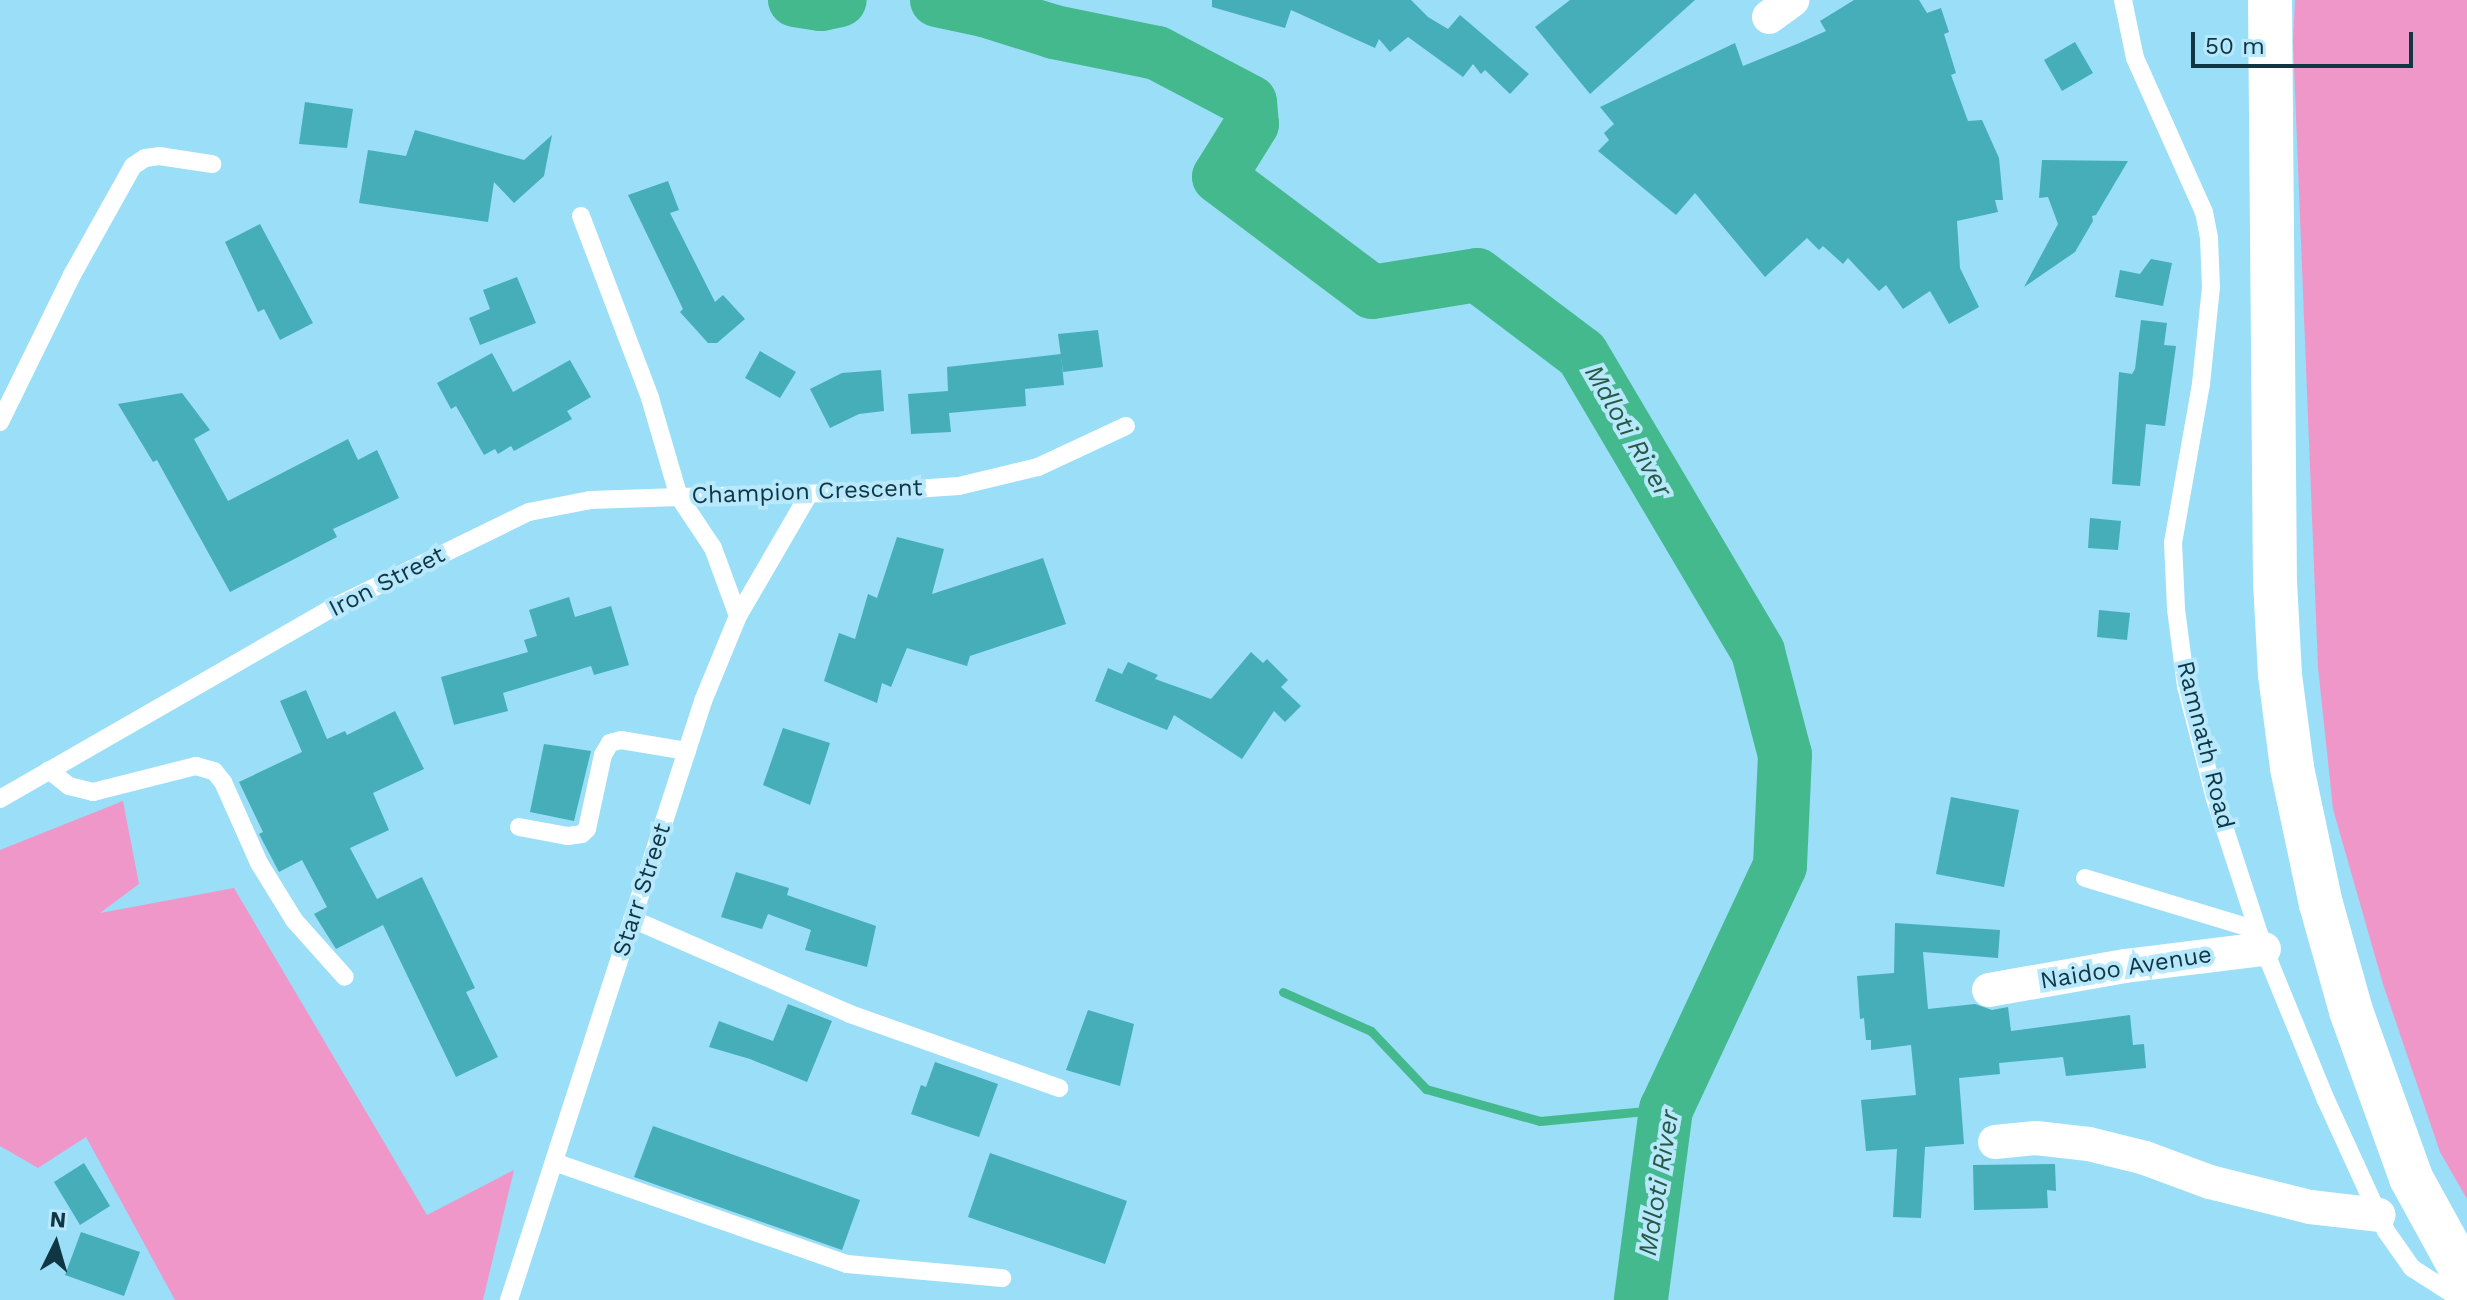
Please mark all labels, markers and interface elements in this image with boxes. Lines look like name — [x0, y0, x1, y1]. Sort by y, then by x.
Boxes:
scale bar — [2195, 16, 2417, 66]
text: 50 m — [2205, 32, 2265, 60]
water label: Mdloti River — [1578, 359, 1678, 503]
street label: Champion Crescent — [691, 474, 923, 510]
street label: Iron Street — [324, 541, 450, 623]
street label: Ramnath Road — [2170, 658, 2240, 832]
street label: Starr Street — [607, 819, 677, 961]
street label: Naidoo Avenue — [2038, 940, 2214, 996]
water label: Mdloti River — [1632, 1108, 1686, 1258]
north arrow — [16, 1204, 96, 1284]
text: N — [49, 1206, 67, 1233]

